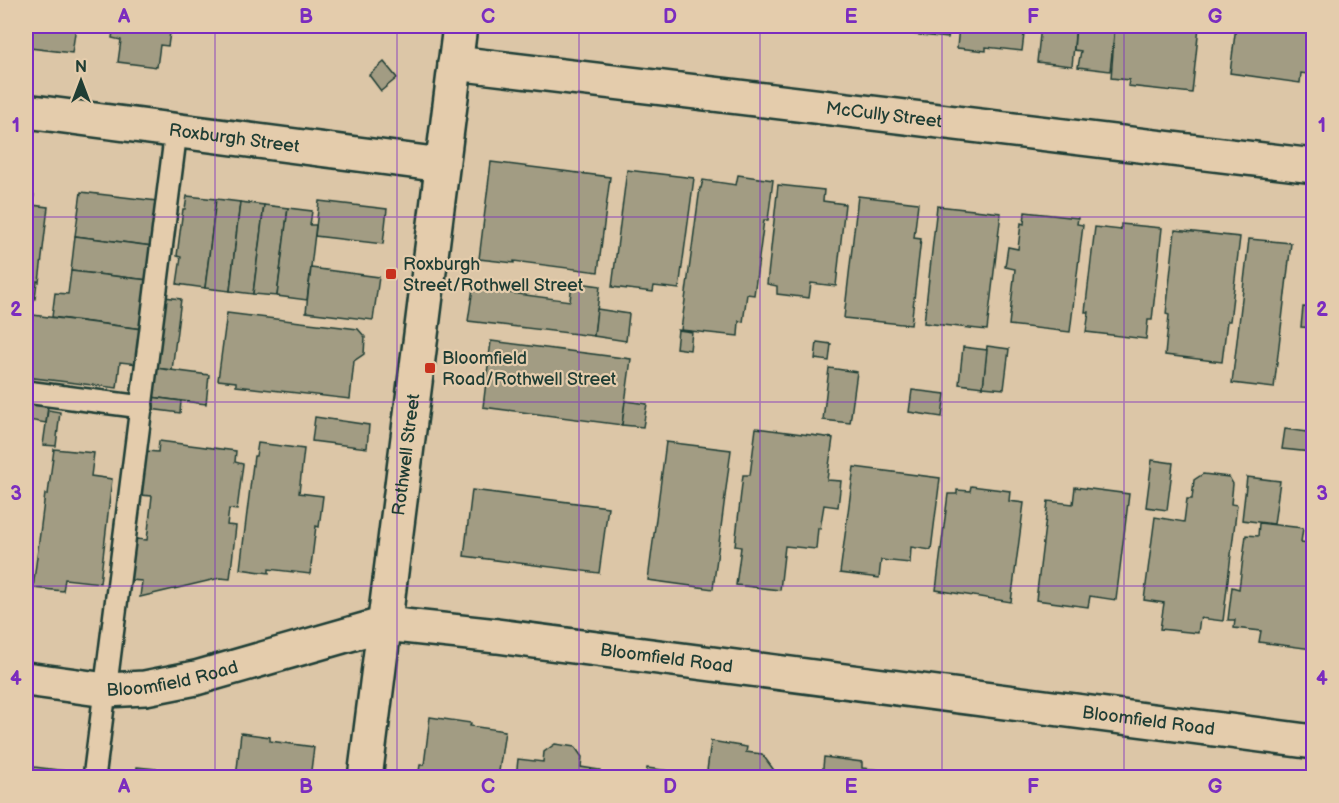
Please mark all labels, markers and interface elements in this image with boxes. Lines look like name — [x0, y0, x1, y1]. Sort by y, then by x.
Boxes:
text: A — [117, 5, 131, 29]
text: B — [299, 5, 313, 29]
text: C — [481, 5, 495, 29]
text: D — [663, 5, 677, 29]
text: E — [845, 5, 858, 29]
text: F — [1027, 5, 1039, 29]
text: G — [1208, 5, 1223, 29]
north arrow — [51, 51, 111, 111]
text: N — [75, 58, 87, 77]
street label: McCully Street — [825, 98, 944, 132]
text: 1 — [12, 114, 20, 138]
text: 1 — [1318, 114, 1326, 138]
street label: Roxburgh Street — [168, 120, 301, 157]
place label: Roxburgh Street/Rothwell Street — [403, 254, 584, 296]
marker: Roxburgh Street/Rothwell Street — [384, 267, 398, 281]
text: 2 — [10, 298, 22, 322]
text: 2 — [1316, 298, 1328, 322]
place label: Bloomfield Road/Rothwell Street — [442, 348, 617, 390]
marker: Bloomfield Road/Rothwell Street — [423, 361, 437, 375]
street label: Rothwell Street — [388, 392, 425, 517]
text: 3 — [10, 482, 22, 506]
text: 3 — [1316, 482, 1328, 506]
street label: Bloomfield Road — [599, 639, 734, 678]
street label: Bloomfield Road — [106, 657, 240, 701]
text: 4 — [10, 667, 22, 691]
text: 4 — [1316, 667, 1328, 691]
street label: Bloomfield Road — [1081, 702, 1216, 740]
text: A — [117, 775, 131, 799]
text: B — [299, 775, 313, 799]
text: C — [481, 775, 495, 799]
text: D — [663, 775, 677, 799]
text: E — [845, 775, 858, 799]
text: F — [1027, 775, 1039, 799]
text: G — [1208, 775, 1223, 799]

